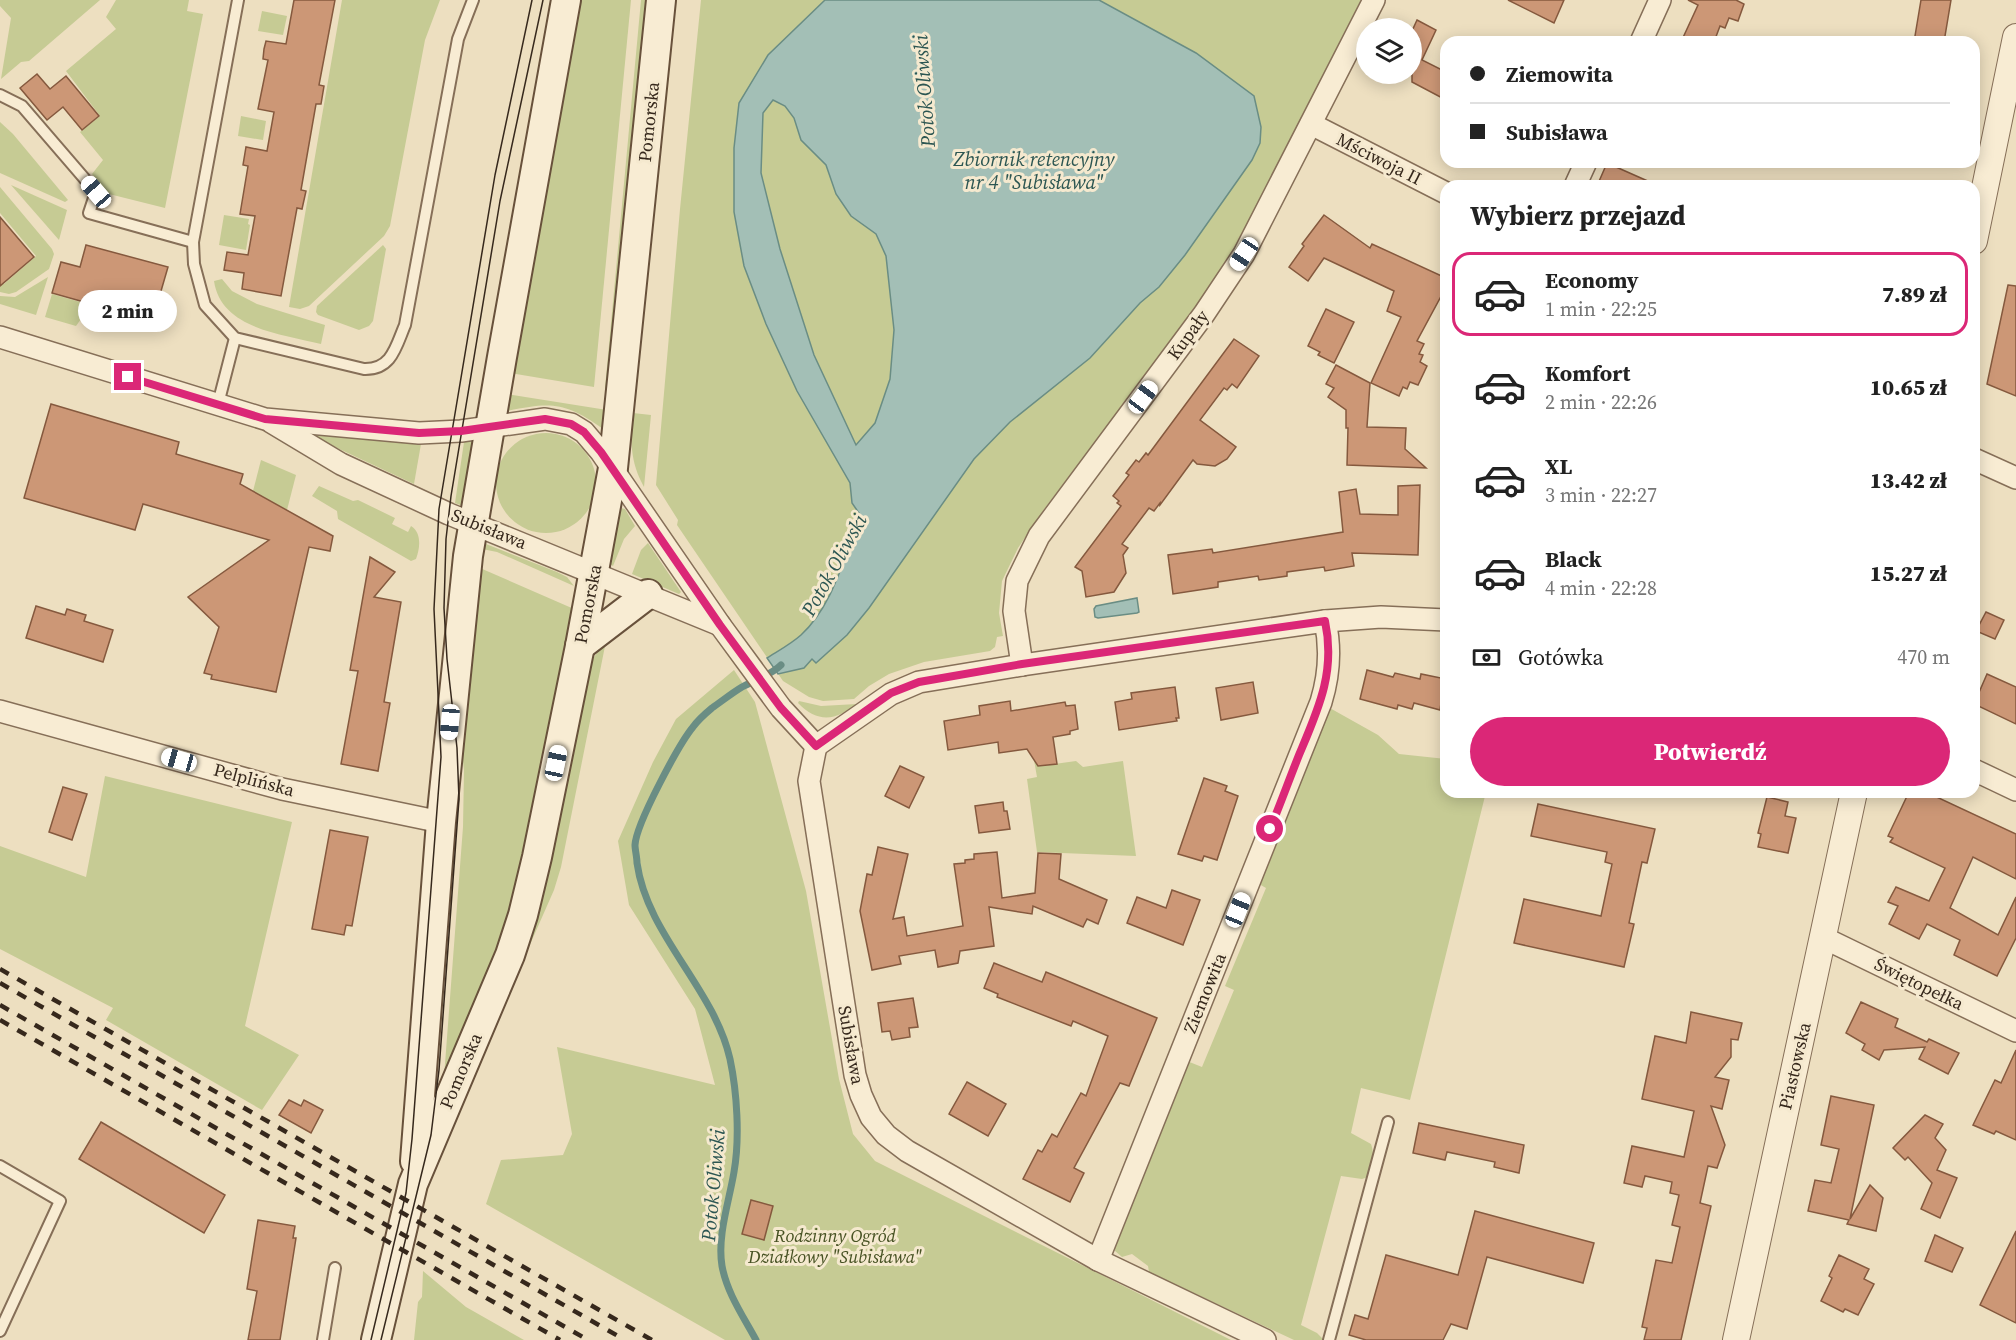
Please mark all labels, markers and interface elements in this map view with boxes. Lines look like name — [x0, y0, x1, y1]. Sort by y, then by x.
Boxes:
map controls — [1356, 18, 1422, 84]
button: layers — [1356, 18, 1422, 84]
water label: Potok Oliwski — [906, 34, 942, 149]
text: Ziemowita — [1506, 59, 1613, 89]
street label: Pomorska — [632, 80, 665, 163]
text: Subisława — [1506, 117, 1608, 147]
street label: Mściwoja II — [1332, 126, 1426, 191]
water label: Zbiornik retencyjny nr 4 "Subisława" — [953, 145, 1115, 196]
car — [77, 173, 115, 211]
text: Wybierz przejazd — [1470, 197, 1686, 234]
car — [1226, 234, 1262, 274]
text: Economy — [1545, 265, 1639, 295]
icon: car — [1473, 267, 1527, 321]
text: 7.89 zł — [1882, 279, 1947, 309]
callout: 2 min — [78, 290, 178, 332]
text: 1 min · 22:25 — [1545, 295, 1657, 323]
text: 2 min — [101, 297, 154, 325]
street label: Kupały — [1161, 304, 1215, 365]
text: Komfort — [1545, 358, 1630, 388]
icon: car — [1473, 360, 1527, 414]
route end — [114, 363, 141, 390]
text: 10.65 zł — [1870, 372, 1947, 402]
car — [1125, 377, 1161, 417]
text: 2 min · 22:26 — [1545, 388, 1657, 416]
text: XL — [1545, 451, 1572, 481]
icon: car — [1473, 453, 1527, 507]
text: 13.42 zł — [1870, 465, 1947, 495]
text: 3 min · 22:27 — [1545, 481, 1657, 509]
street label: Subisława — [448, 502, 532, 555]
water label: Potok Oliwski — [794, 509, 874, 622]
text: Black — [1545, 544, 1602, 574]
icon: car — [1473, 546, 1527, 600]
text: 15.27 zł — [1870, 558, 1947, 588]
street label: Pomorska — [568, 561, 608, 646]
text: 4 min · 22:28 — [1545, 574, 1657, 602]
icon: cash — [1470, 641, 1503, 674]
text: Gotówka — [1518, 642, 1604, 672]
text: 470 m — [1897, 643, 1950, 671]
car — [439, 703, 461, 741]
button: Potwierdź — [1470, 717, 1950, 786]
car — [543, 744, 569, 782]
car — [159, 746, 199, 774]
street label: Pelplińska — [211, 757, 298, 803]
route start — [1256, 815, 1283, 842]
car — [1223, 890, 1253, 930]
street label: Ziemowita — [1177, 948, 1232, 1037]
street label: Świętopełka — [1870, 951, 1969, 1016]
street label: Subisława — [832, 1004, 871, 1087]
street label: Piastowska — [1772, 1019, 1817, 1112]
street label: Pomorska — [433, 1028, 488, 1113]
water label: Potok Oliwski — [694, 1128, 732, 1243]
park label: Rodzinny Ogród Działkowy "Subisława" — [747, 1223, 922, 1269]

